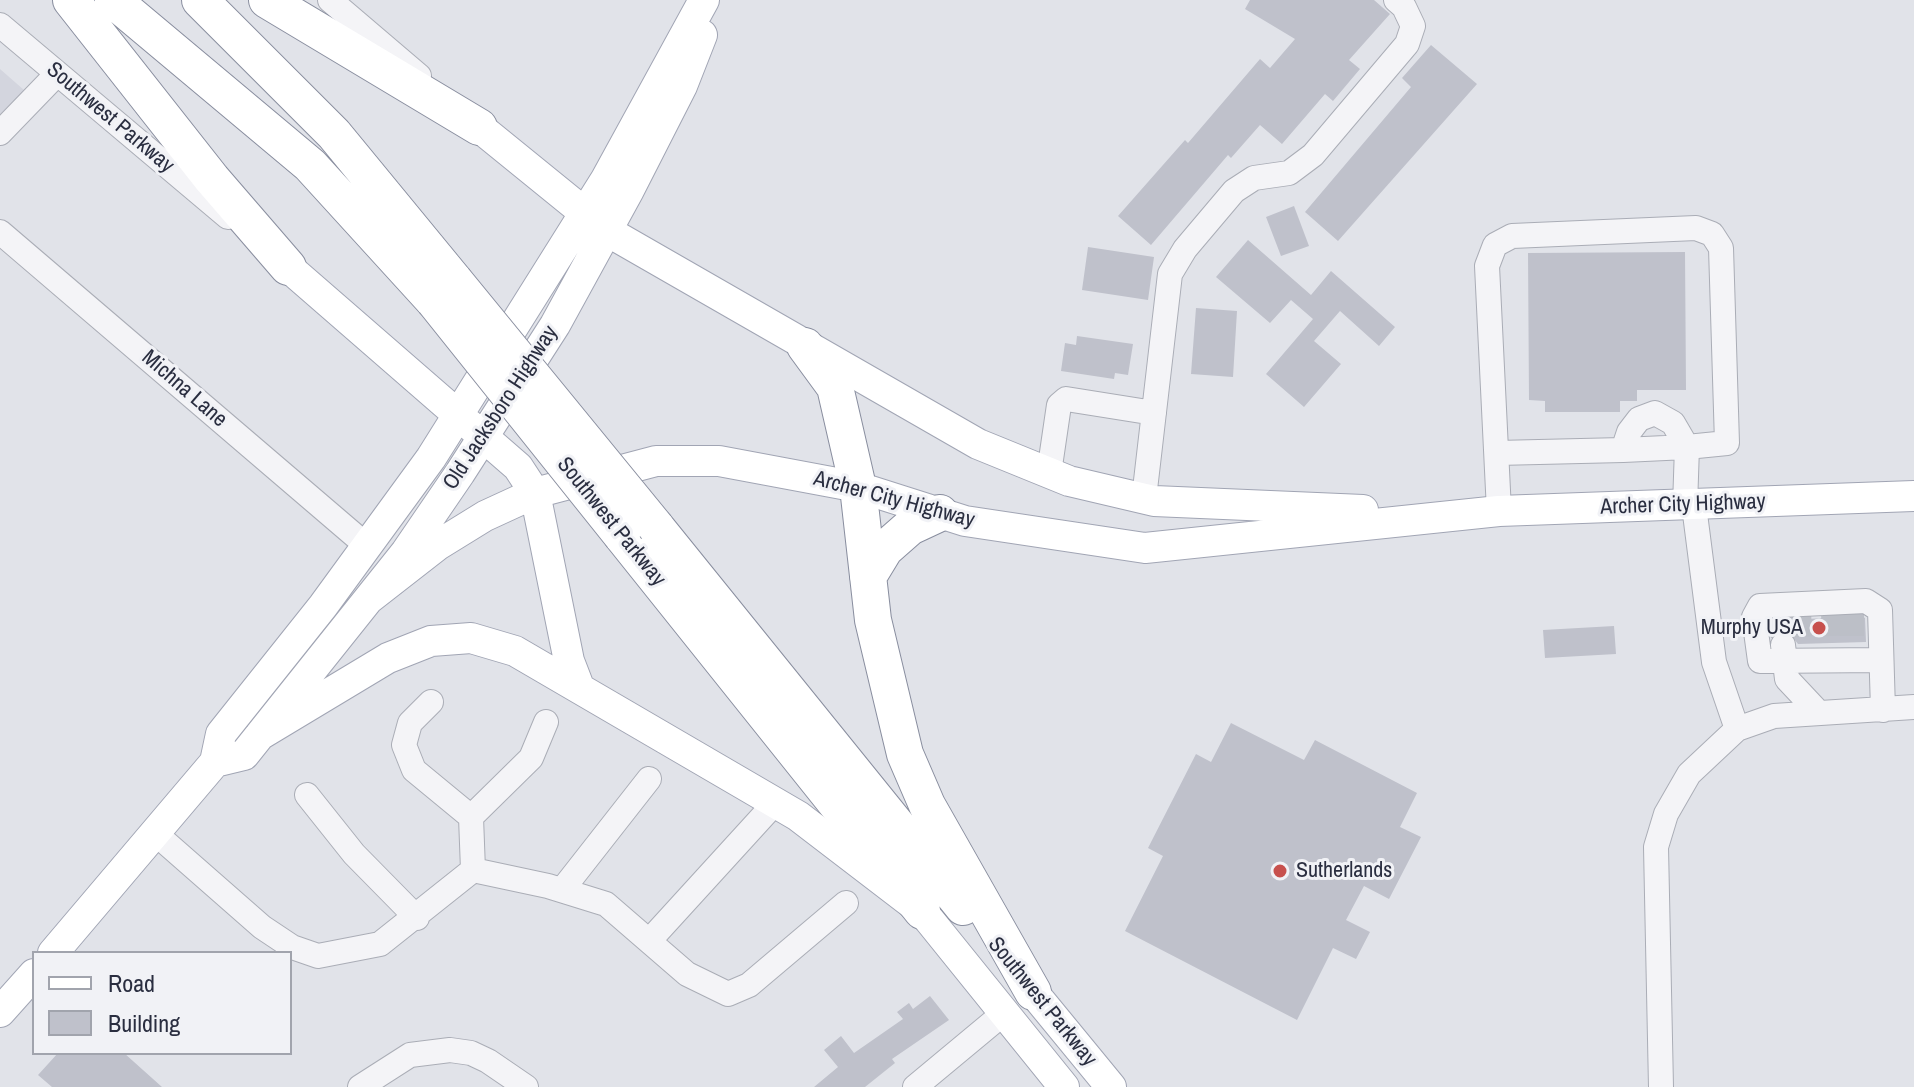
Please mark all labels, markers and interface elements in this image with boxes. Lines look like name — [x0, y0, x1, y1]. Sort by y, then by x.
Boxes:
street label: Southwest Parkway — [41, 57, 179, 179]
street label: Old Jacksboro Highway — [438, 321, 564, 495]
street label: Michna Lane — [136, 345, 232, 433]
street label: Southwest Parkway — [551, 452, 671, 592]
street label: Archer City Highway — [811, 466, 977, 534]
street label: Archer City Highway — [1600, 489, 1766, 521]
place label: Murphy USA — [1701, 615, 1803, 641]
marker: Murphy USA — [1810, 619, 1828, 637]
place label: Sutherlands — [1296, 858, 1392, 884]
marker: Sutherlands — [1271, 862, 1289, 880]
street label: Southwest Parkway — [982, 932, 1102, 1072]
legend — [32, 951, 292, 1055]
text: Road — [108, 967, 155, 999]
text: Building — [108, 1007, 180, 1039]

